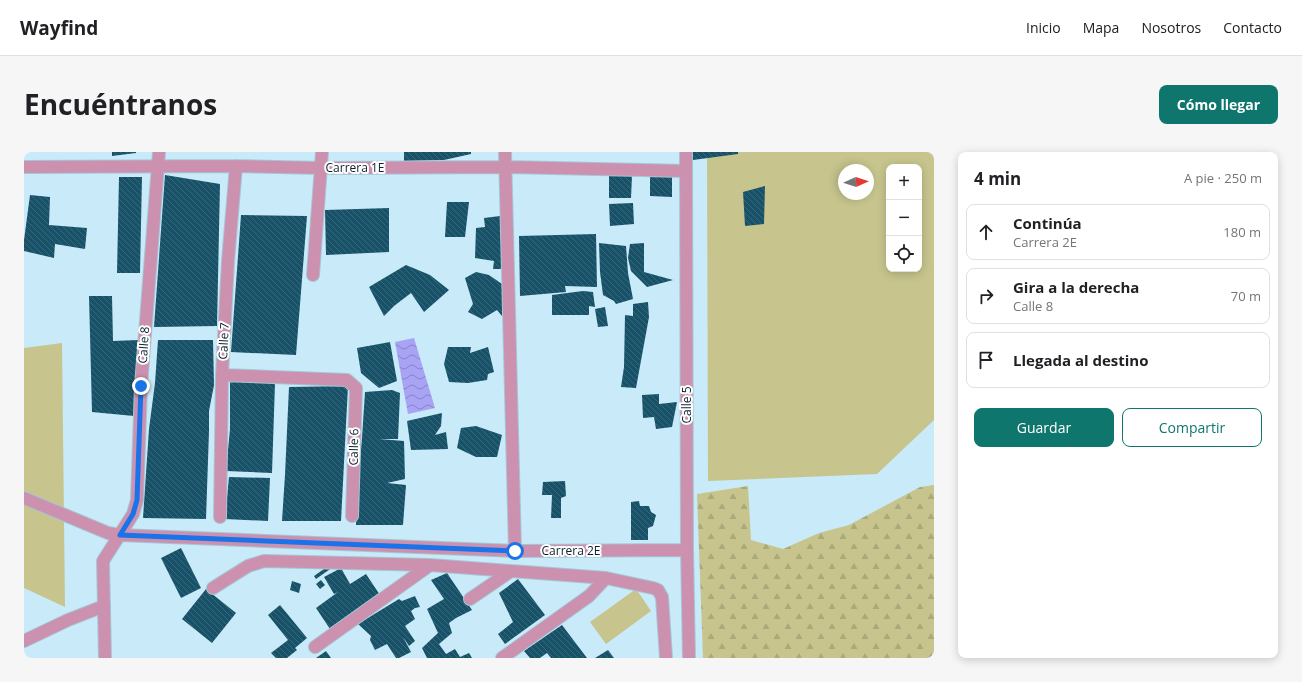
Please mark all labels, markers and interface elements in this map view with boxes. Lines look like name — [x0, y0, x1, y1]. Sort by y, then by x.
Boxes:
text: Wayfind — [20, 15, 98, 41]
text: Inicio — [1026, 18, 1061, 37]
text: Mapa — [1083, 18, 1119, 37]
text: Nosotros — [1141, 18, 1201, 37]
text: Contacto — [1223, 18, 1282, 37]
text: Encuéntranos — [24, 85, 217, 123]
button: Cómo llegar — [1159, 85, 1278, 124]
street label: Carrera 1E — [326, 159, 385, 176]
north arrow — [838, 164, 874, 200]
map controls — [886, 164, 922, 272]
button: + — [886, 164, 922, 200]
text: 4 min — [974, 167, 1021, 190]
text: A pie · 250 m — [1184, 169, 1262, 187]
button: − — [886, 200, 922, 236]
text: Continúa — [1013, 213, 1082, 233]
icon: ahead — [975, 221, 997, 243]
text: 180 m — [1223, 223, 1261, 241]
text: Carrera 2E — [1013, 233, 1077, 251]
button: locate — [886, 236, 922, 272]
text: Gira a la derecha — [1013, 277, 1139, 297]
icon: right — [975, 285, 997, 307]
text: 70 m — [1231, 287, 1261, 305]
text: Calle 8 — [1013, 297, 1053, 315]
street label: Calle 7 — [214, 322, 233, 360]
street label: Calle 8 — [134, 326, 153, 364]
icon: arrive — [975, 349, 997, 371]
text: Llegada al destino — [1013, 350, 1148, 370]
route end — [132, 377, 150, 395]
street label: Calle 5 — [678, 386, 695, 424]
button: Guardar — [974, 408, 1114, 447]
button: Compartir — [1122, 408, 1262, 447]
street label: Calle 6 — [345, 428, 362, 466]
route start — [506, 542, 524, 560]
street label: Carrera 2E — [542, 542, 601, 559]

